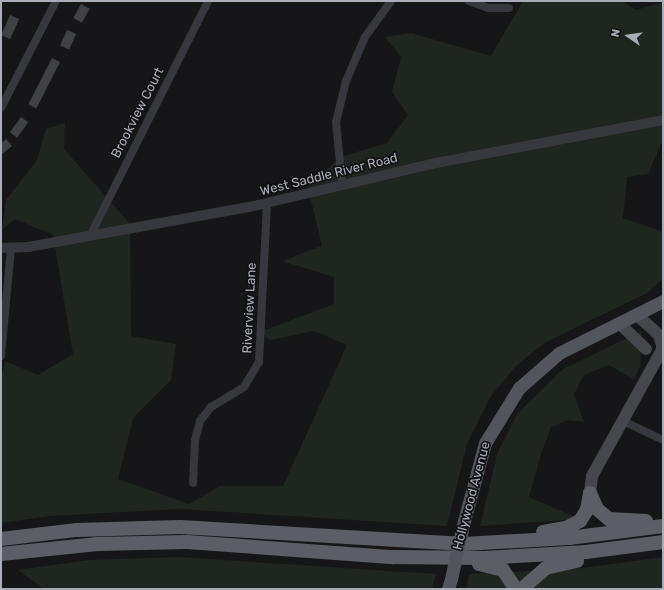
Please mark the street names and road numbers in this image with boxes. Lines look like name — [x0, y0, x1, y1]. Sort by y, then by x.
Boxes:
street label: Brookview Court — [108, 65, 168, 161]
street label: West Saddle River Road — [258, 150, 400, 200]
street label: Riverview Lane — [240, 262, 260, 354]
street label: Hollywood Avenue — [450, 440, 494, 552]

